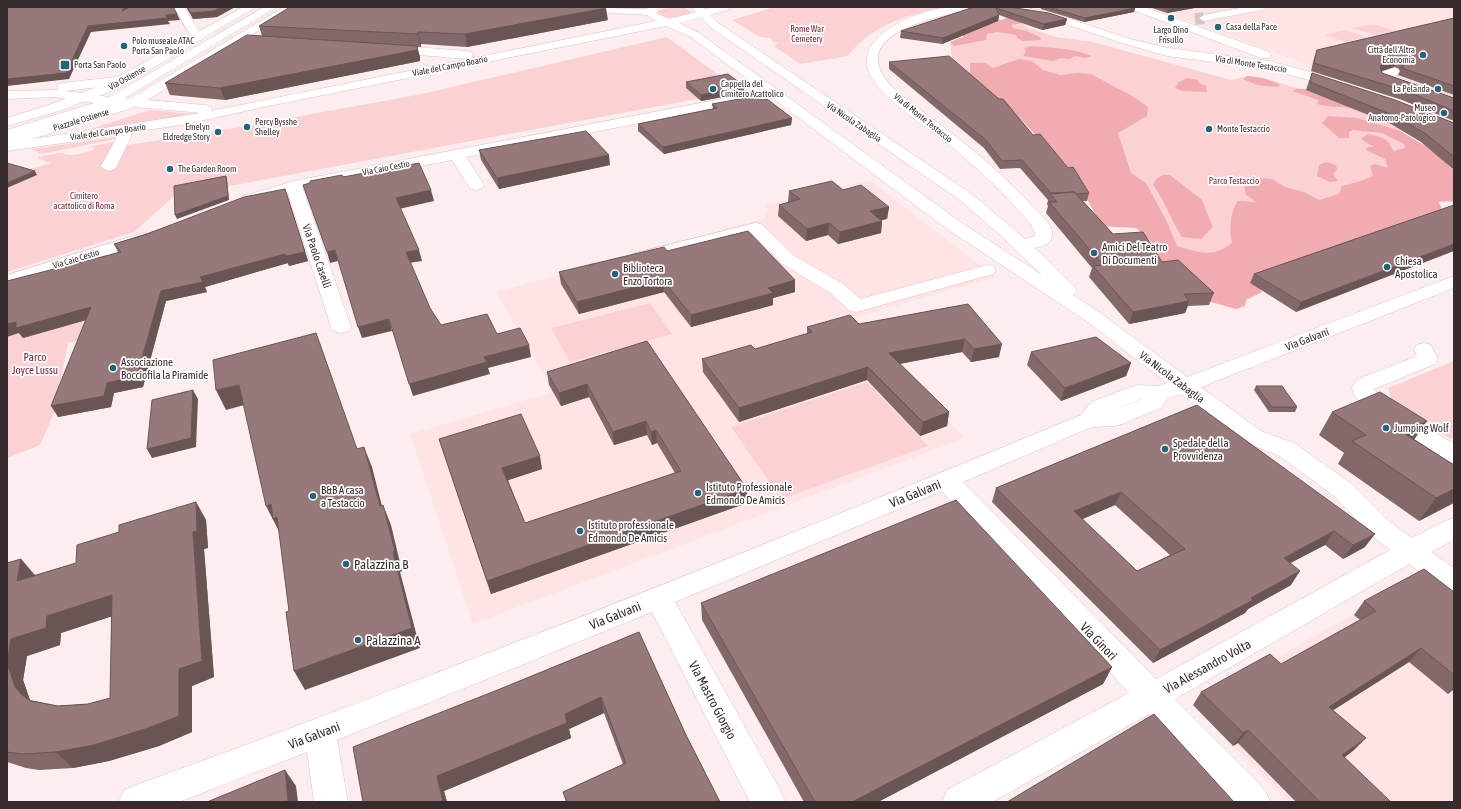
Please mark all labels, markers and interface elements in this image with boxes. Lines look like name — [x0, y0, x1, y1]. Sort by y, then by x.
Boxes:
marker: Largo Dino Frisullo — [1166, 13, 1176, 23]
marker: Casa della Pace — [1213, 22, 1223, 32]
place label: Casa della Pace — [1226, 22, 1277, 32]
park label: Rome War Cemetery — [790, 24, 824, 44]
place label: Largo Dino Frisullo — [1154, 25, 1188, 45]
place label: Polo museale ATAC Porta San Paolo — [132, 36, 194, 56]
marker: Polo museale ATAC Porta San Paolo — [119, 41, 129, 51]
place label: Città dell'Altra Economia — [1368, 45, 1415, 65]
marker: Città dell'Altra Economia — [1418, 50, 1428, 60]
street label: Via di Monte Testaccio — [1214, 53, 1288, 75]
street label: Viale del Campo Boario — [412, 54, 488, 78]
marker: Porta San Paolo — [59, 59, 71, 71]
place label: Porta San Paolo — [74, 60, 126, 70]
street label: Via Ostiense — [107, 64, 147, 92]
place label: Cappella del Cimitero Acattolico — [721, 79, 784, 99]
marker: Cappella del Cimitero Acattolico — [708, 84, 718, 94]
place label: La Pelanda — [1393, 84, 1430, 94]
marker: La Pelanda — [1433, 84, 1443, 94]
street label: Via di Monte Testaccio — [892, 91, 954, 145]
street label: Via Nicola Zabaglia — [825, 100, 883, 144]
place label: Museo Anatomo-Patologico — [1368, 103, 1436, 123]
street label: Piazzale Ostiense — [52, 107, 110, 133]
marker: Museo Anatomo-Patologico — [1439, 108, 1449, 118]
place label: Percy Bysshe Shelley — [255, 117, 297, 137]
street label: Viale del Campo Boario — [70, 122, 146, 142]
place label: Emelyn Eldredge Story — [163, 122, 210, 142]
marker: Percy Bysshe Shelley — [242, 122, 252, 132]
marker: Monte Testaccio — [1204, 124, 1214, 134]
place label: Monte Testaccio — [1217, 124, 1270, 134]
marker: Emelyn Eldredge Story — [213, 127, 223, 137]
street label: Via Caio Cestio — [362, 159, 410, 177]
marker: The Garden Room — [165, 164, 175, 174]
place label: The Garden Room — [178, 164, 236, 174]
park label: Parco Testaccio — [1209, 176, 1259, 186]
park label: Cimitero acattolico di Roma — [53, 191, 115, 211]
street label: Via Paolo Caselli — [300, 222, 334, 290]
place label: Amici Del Teatro Di Documenti — [1102, 241, 1167, 266]
street label: Via Caio Cestio — [52, 247, 100, 271]
marker: Amici Del Teatro Di Documenti — [1089, 248, 1099, 258]
place label: Chiesa Apostolica — [1395, 255, 1438, 280]
place label: Biblioteca Enzo Tortora — [623, 262, 672, 287]
marker: Chiesa Apostolica — [1382, 262, 1392, 272]
marker: Biblioteca Enzo Tortora — [610, 269, 620, 279]
street label: Via Galvani — [1284, 325, 1330, 353]
street label: Via Nicola Zabaglia — [1137, 349, 1207, 405]
park label: Parco Joyce Lussu — [12, 351, 58, 376]
place label: Associazione Bocciofila la Piramide — [121, 356, 208, 381]
marker: Associazione Bocciofila la Piramide — [108, 363, 118, 373]
place label: Jumping Wolf — [1394, 422, 1449, 434]
marker: Jumping Wolf — [1381, 423, 1391, 433]
place label: Spedale della Provvidenza — [1173, 437, 1229, 462]
marker: Spedale della Provvidenza — [1160, 444, 1170, 454]
street label: Via Galvani — [887, 476, 943, 511]
place label: Istituto Professionale Edmondo De Amicis — [706, 481, 792, 506]
place label: B&B A casa a Testaccio — [321, 484, 365, 509]
marker: Istituto Professionale Edmondo De Amicis — [693, 488, 703, 498]
marker: B&B A casa a Testaccio — [308, 491, 318, 501]
place label: Istituto professionale Edmondo De Amicis — [588, 519, 674, 544]
marker: Istituto professionale Edmondo De Amicis — [575, 526, 585, 536]
place label: Palazzina B — [354, 557, 409, 572]
marker: Palazzina B — [341, 559, 351, 569]
street label: Via Galvani — [587, 598, 643, 633]
street label: Via Ginori — [1077, 619, 1120, 663]
place label: Palazzina A — [366, 633, 421, 648]
marker: Palazzina A — [353, 635, 363, 645]
street label: Via Alessandro Volta — [1161, 636, 1254, 697]
street label: Via Mastro Giorgio — [686, 659, 739, 742]
street label: Via Galvani — [286, 719, 342, 752]

